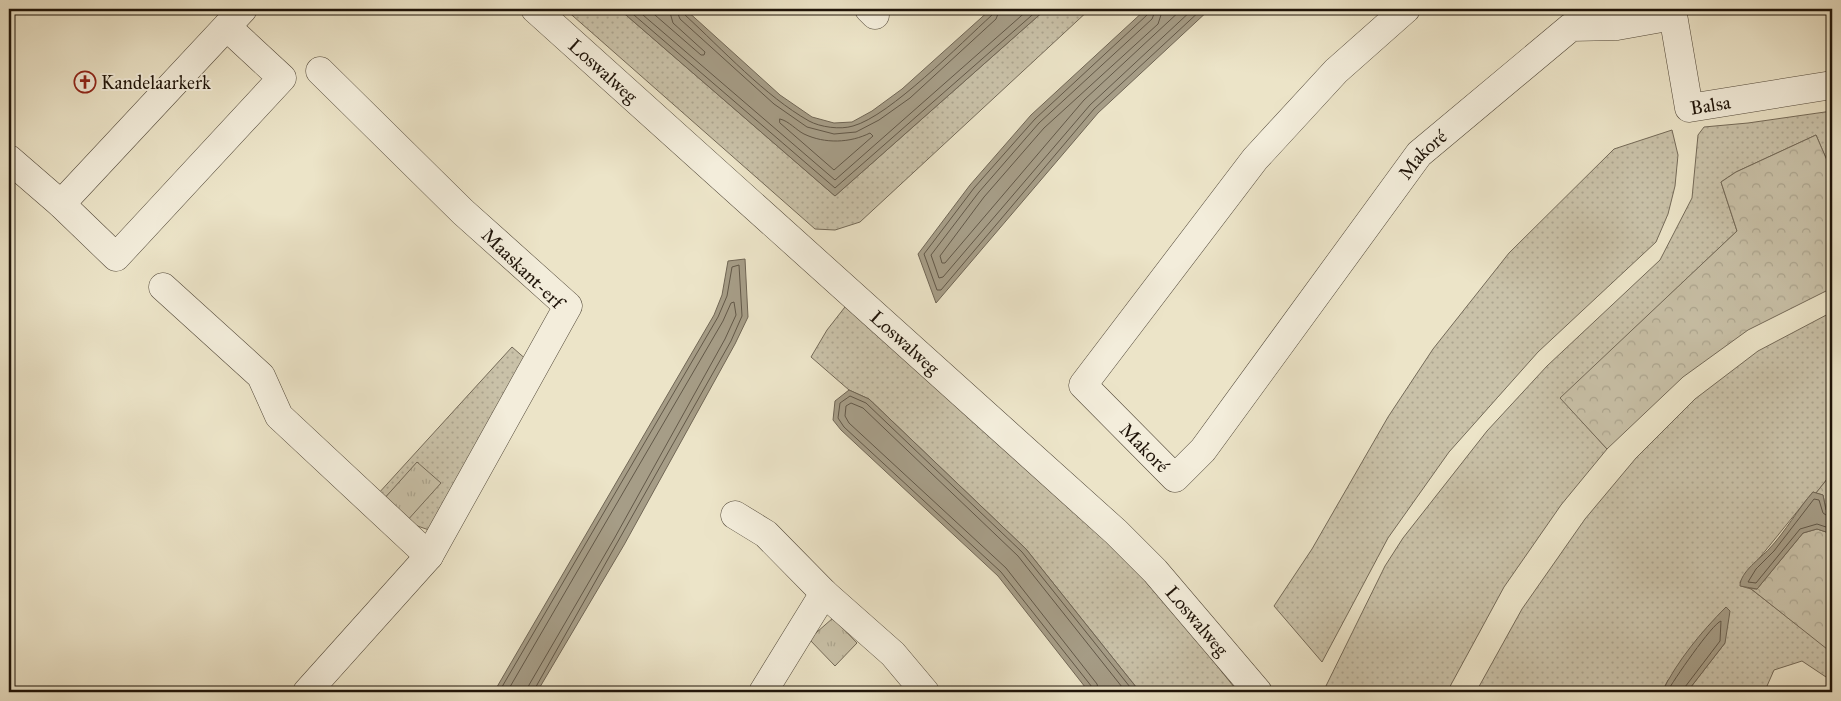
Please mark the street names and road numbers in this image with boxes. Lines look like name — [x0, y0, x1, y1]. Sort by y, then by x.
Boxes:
street label: Loswalweg — [564, 34, 642, 109]
street label: Balsa — [1688, 90, 1733, 120]
street label: Makoré — [1393, 125, 1452, 184]
street label: Maaskant-erf — [477, 223, 570, 315]
street label: Loswalweg — [865, 306, 944, 380]
street label: Makoré — [1115, 418, 1174, 478]
street label: Loswalweg — [1160, 581, 1233, 662]

